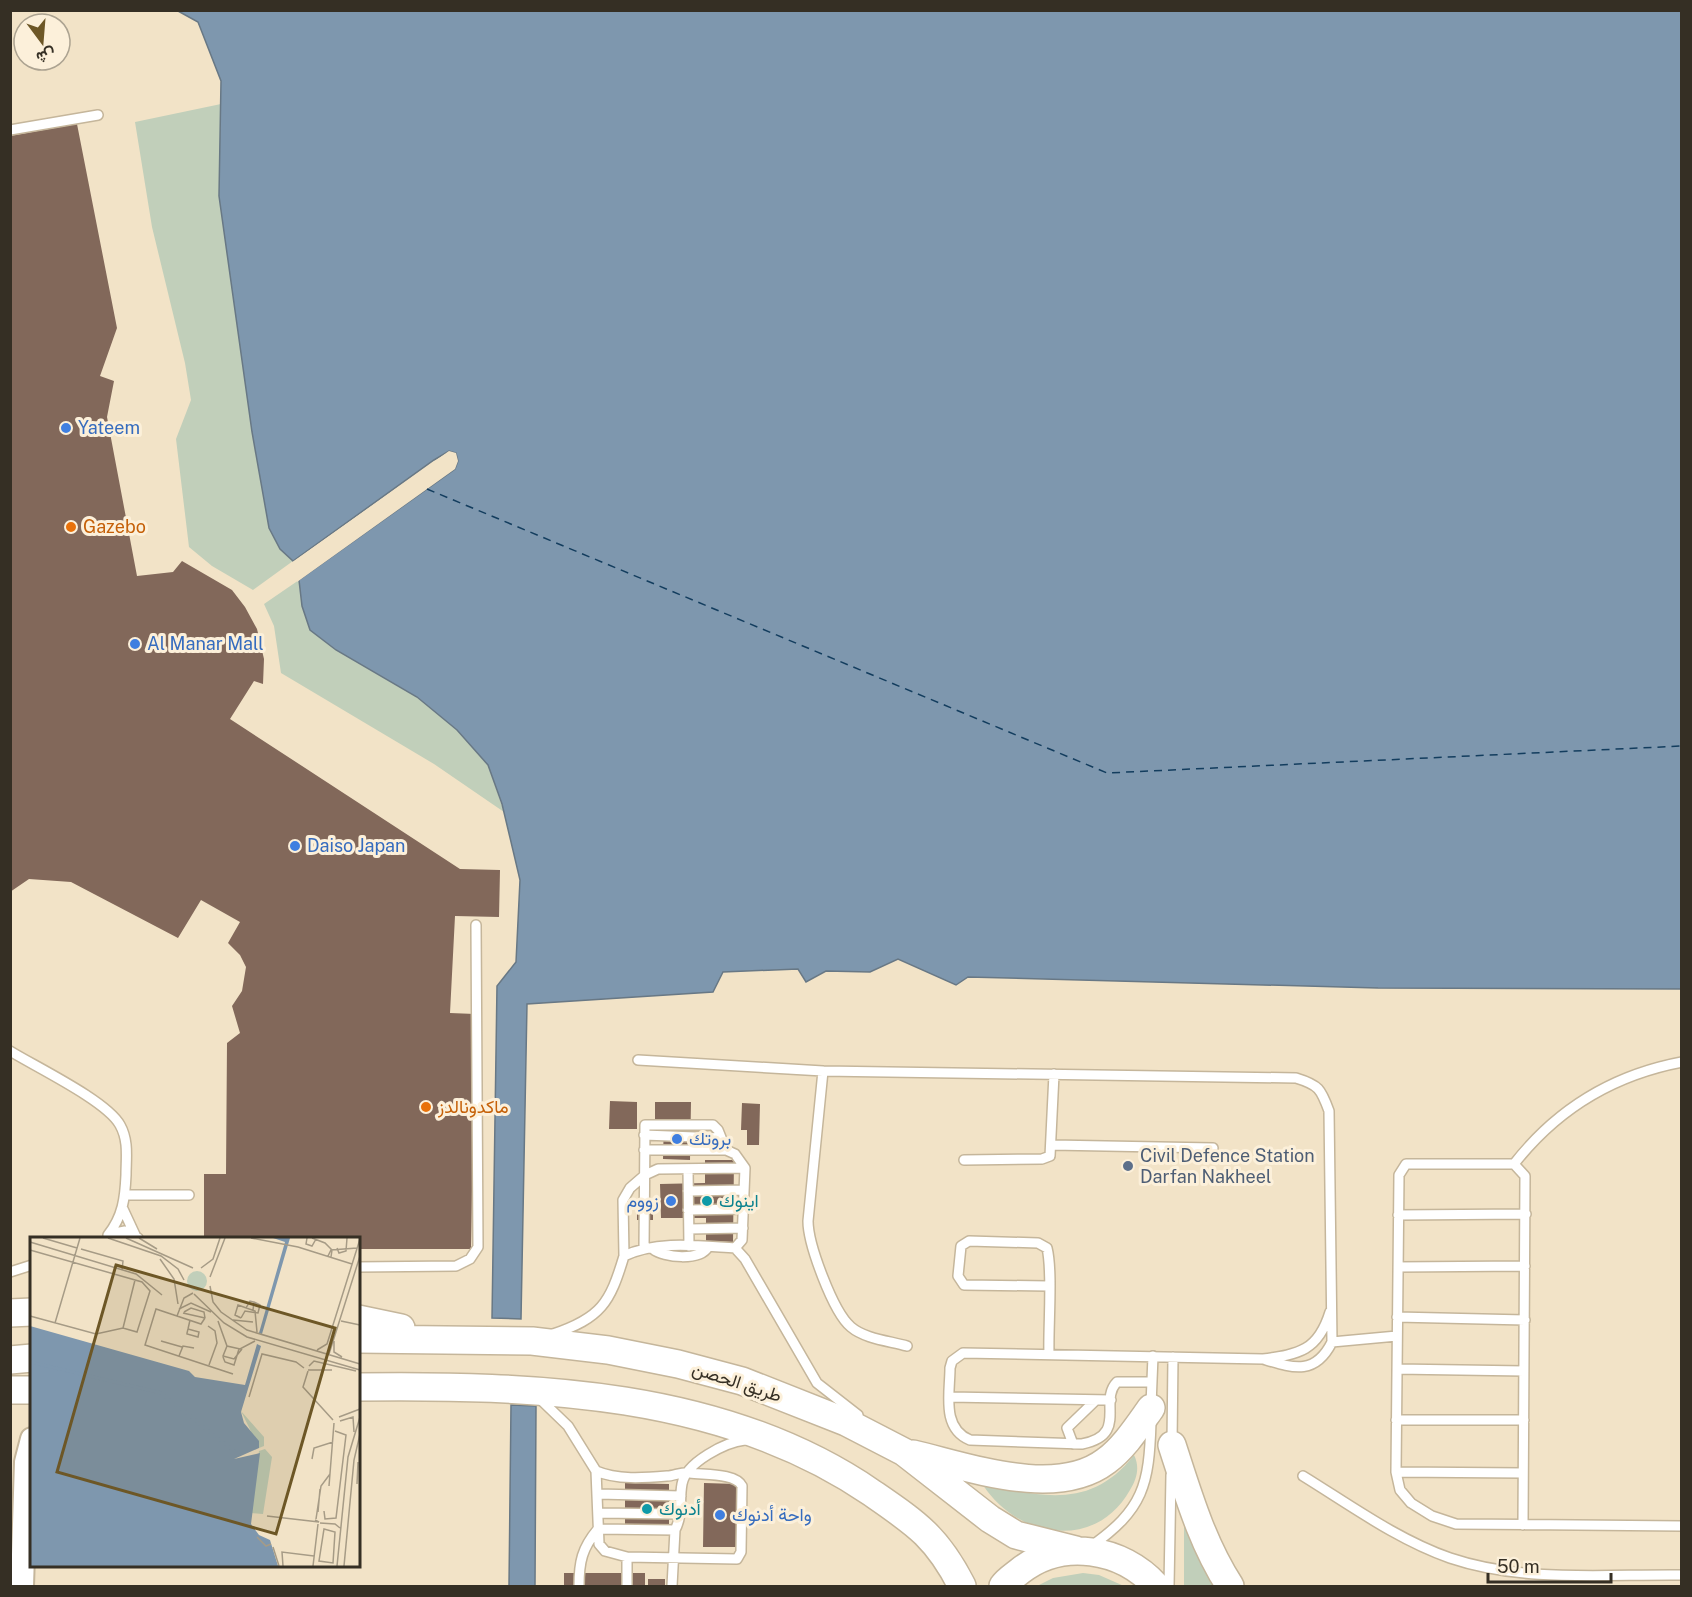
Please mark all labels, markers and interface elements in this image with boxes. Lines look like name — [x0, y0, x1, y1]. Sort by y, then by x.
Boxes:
north arrow — [12, 12, 72, 72]
text: ش — [34, 44, 58, 68]
place label: Yateem — [78, 417, 140, 438]
marker: Yateem — [59, 421, 73, 435]
place label: Gazebo — [83, 516, 146, 537]
marker: Gazebo — [64, 520, 78, 534]
place label: Al Manar Mall — [147, 633, 264, 654]
marker: Al Manar Mall — [128, 637, 142, 651]
place label: Daiso Japan — [307, 835, 405, 856]
marker: Daiso Japan — [288, 839, 302, 853]
place label: ماكدونالدز — [437, 1096, 509, 1118]
marker: ماكدونالدز — [419, 1100, 433, 1114]
place label: بروتك — [689, 1128, 731, 1150]
marker: بروتك — [670, 1132, 684, 1146]
place label: Civil Defence Station Darfan Nakheel — [1140, 1145, 1315, 1187]
marker: Civil Defence Station Darfan Nakheel — [1121, 1159, 1135, 1173]
place label: زووم — [626, 1190, 659, 1213]
place label: اينوك — [719, 1190, 759, 1212]
marker: زووم — [664, 1194, 678, 1208]
marker: اينوك — [700, 1194, 714, 1208]
inset map — [30, 1237, 360, 1567]
street label: طريق الحصن — [690, 1357, 784, 1407]
place label: أدنوك — [659, 1498, 701, 1520]
marker: أدنوك — [640, 1502, 654, 1516]
place label: واحة أدنوك — [732, 1504, 812, 1526]
marker: واحة أدنوك — [713, 1508, 727, 1522]
scale bar — [1488, 1546, 1611, 1584]
text: 50 m — [1497, 1556, 1540, 1577]

